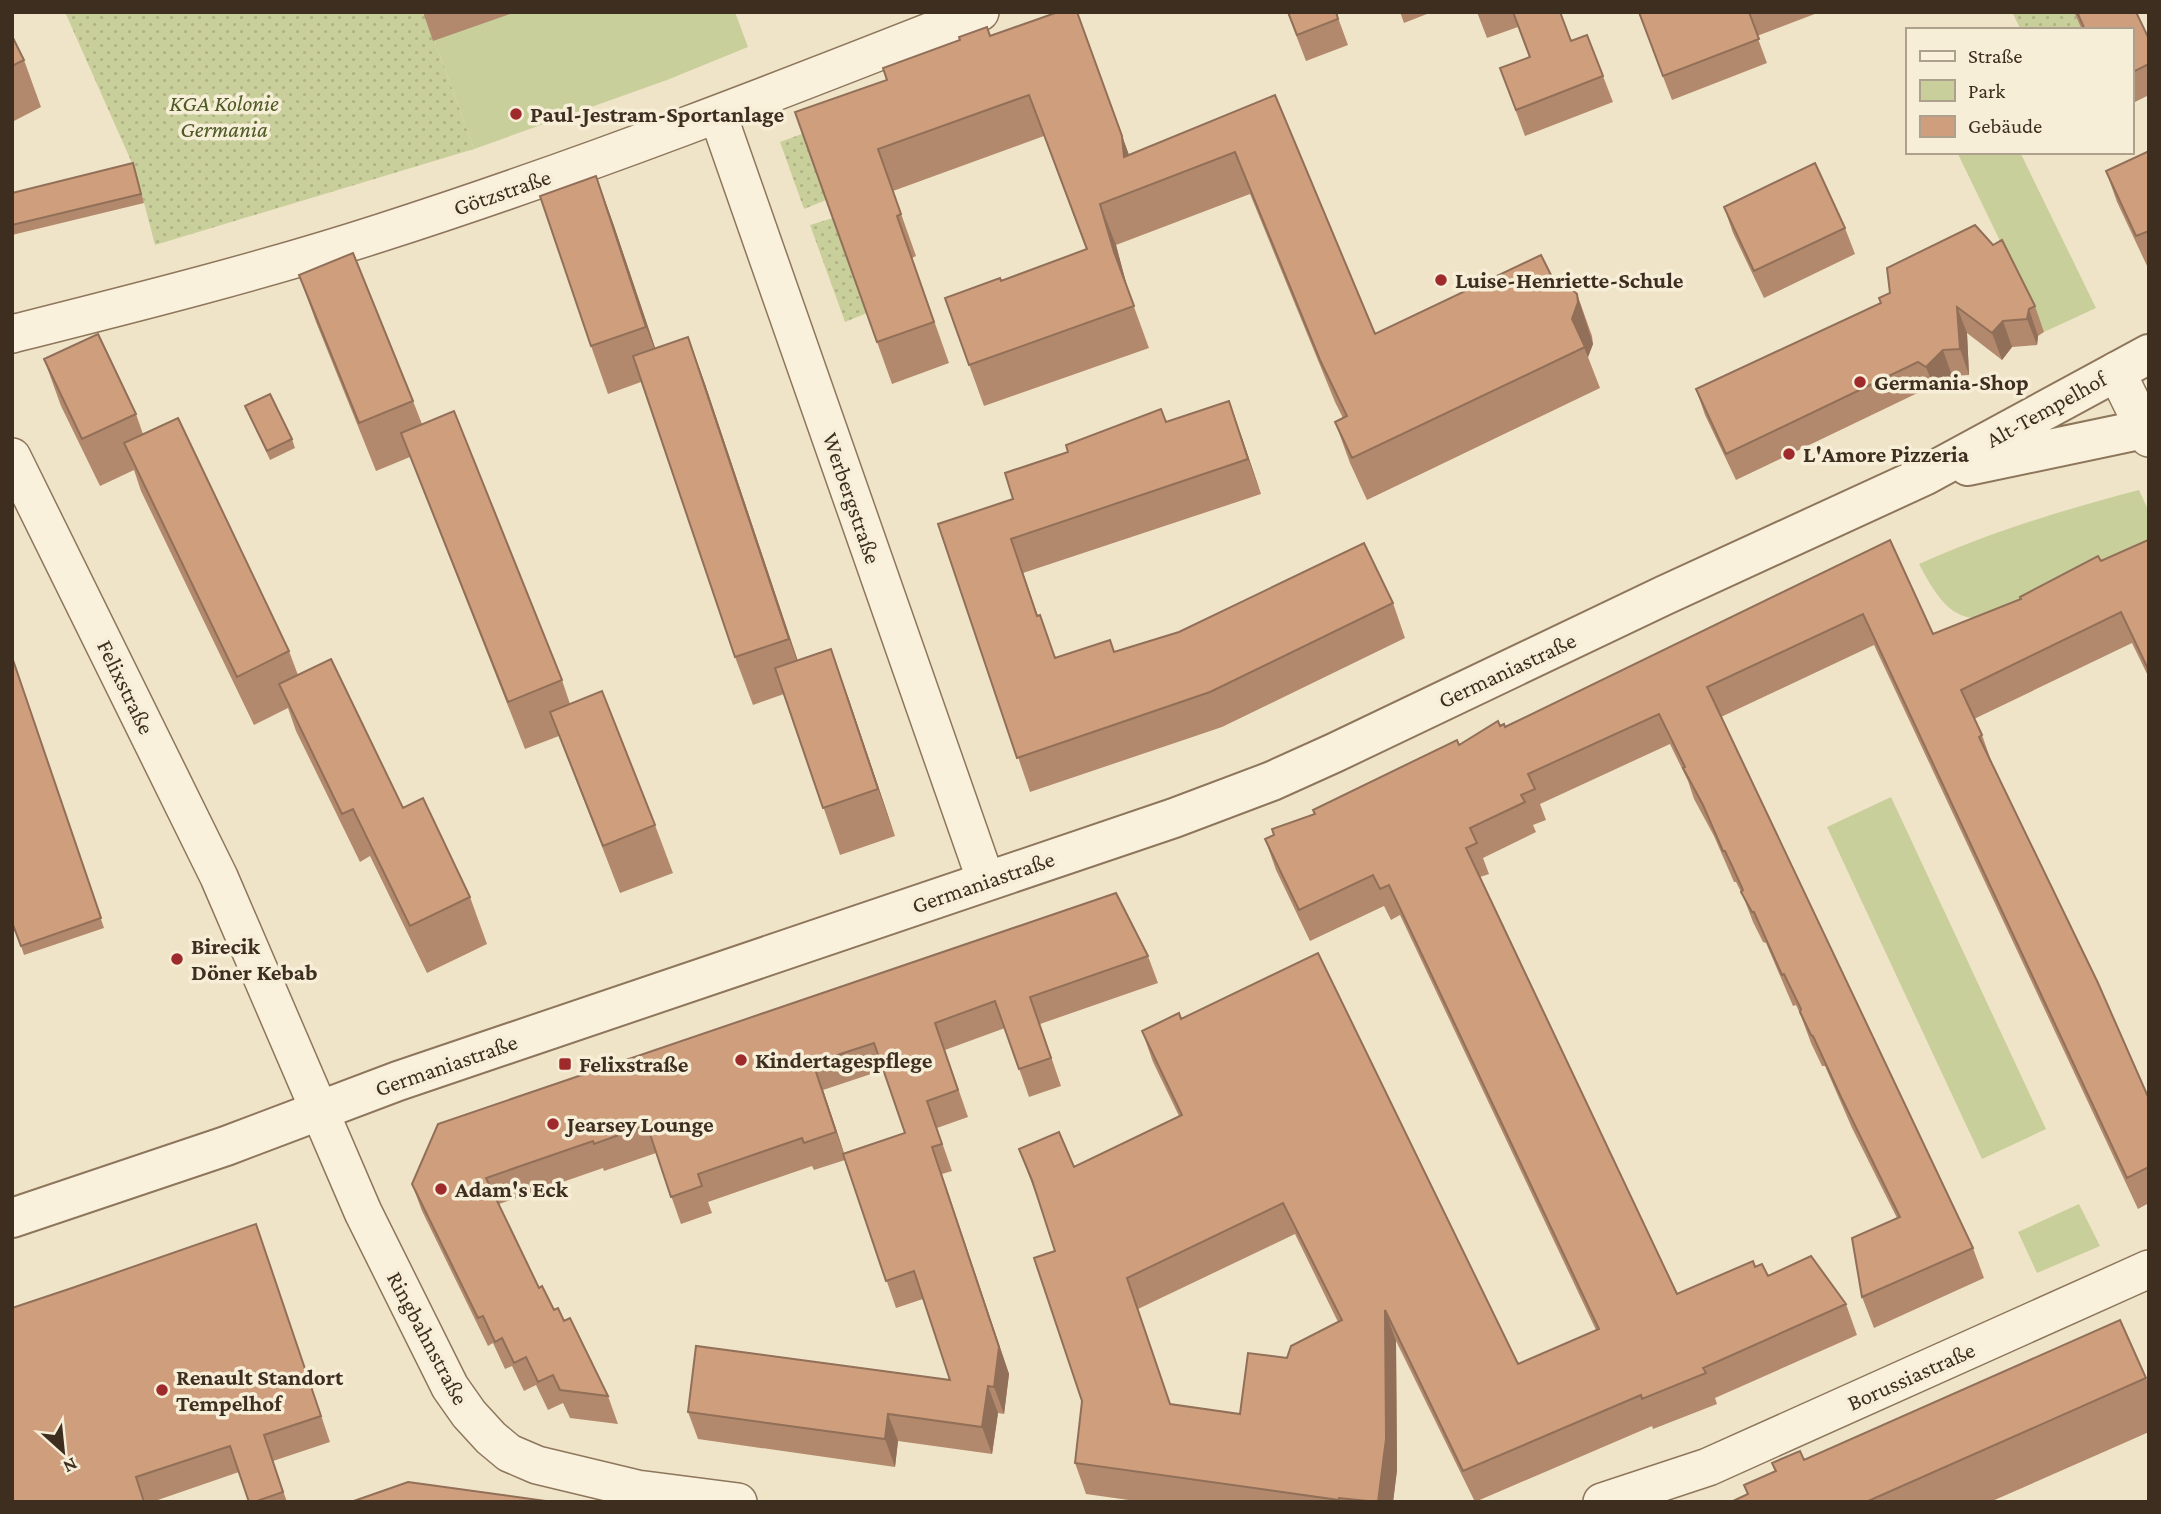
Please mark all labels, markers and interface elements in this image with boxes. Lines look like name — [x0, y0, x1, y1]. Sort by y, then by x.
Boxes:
legend — [1906, 28, 2133, 154]
text: Straße — [1968, 44, 2022, 68]
text: Park — [1968, 79, 2005, 103]
park label: KGA Kolonie Germania — [169, 90, 279, 142]
place label: Paul-Jestram-Sportanlage — [530, 101, 785, 127]
marker: Paul-Jestram-Sportanlage — [508, 106, 524, 122]
text: Gebäude — [1968, 114, 2042, 138]
street label: Götzstraße — [450, 163, 554, 221]
place label: Luise-Henriette-Schule — [1455, 267, 1684, 293]
marker: Luise-Henriette-Schule — [1433, 272, 1449, 288]
street label: Alt-Tempelhof — [1981, 365, 2112, 453]
place label: Germania-Shop — [1874, 369, 2029, 395]
marker: Germania-Shop — [1852, 374, 1868, 390]
street label: Werbergstraße — [817, 429, 887, 567]
place label: L'Amore Pizzeria — [1803, 441, 1970, 467]
marker: L'Amore Pizzeria — [1781, 446, 1797, 462]
street label: Germaniastraße — [1434, 627, 1580, 713]
street label: Felixstraße — [92, 636, 160, 738]
street label: Germaniastraße — [908, 845, 1058, 919]
place label: Birecik Döner Kebab — [191, 933, 318, 985]
marker: Birecik Döner Kebab — [169, 951, 185, 967]
street label: Germaniastraße — [371, 1028, 521, 1102]
place label: Kindertagespflege — [755, 1047, 933, 1073]
place label: Felixstraße — [579, 1051, 689, 1077]
marker: Kindertagespflege — [733, 1052, 749, 1068]
marker: Felixstraße — [557, 1056, 573, 1072]
place label: Jearsey Lounge — [565, 1111, 714, 1137]
marker: Jearsey Lounge — [545, 1116, 561, 1132]
place label: Adam's Eck — [454, 1176, 568, 1202]
marker: Adam's Eck — [433, 1181, 449, 1197]
street label: Ringbahnstraße — [382, 1267, 474, 1409]
street label: Borussiastraße — [1843, 1336, 1979, 1416]
place label: Renault Standort Tempelhof — [176, 1364, 344, 1416]
marker: Renault Standort Tempelhof — [154, 1382, 170, 1398]
north arrow — [28, 1416, 98, 1486]
text: N — [60, 1453, 81, 1478]

